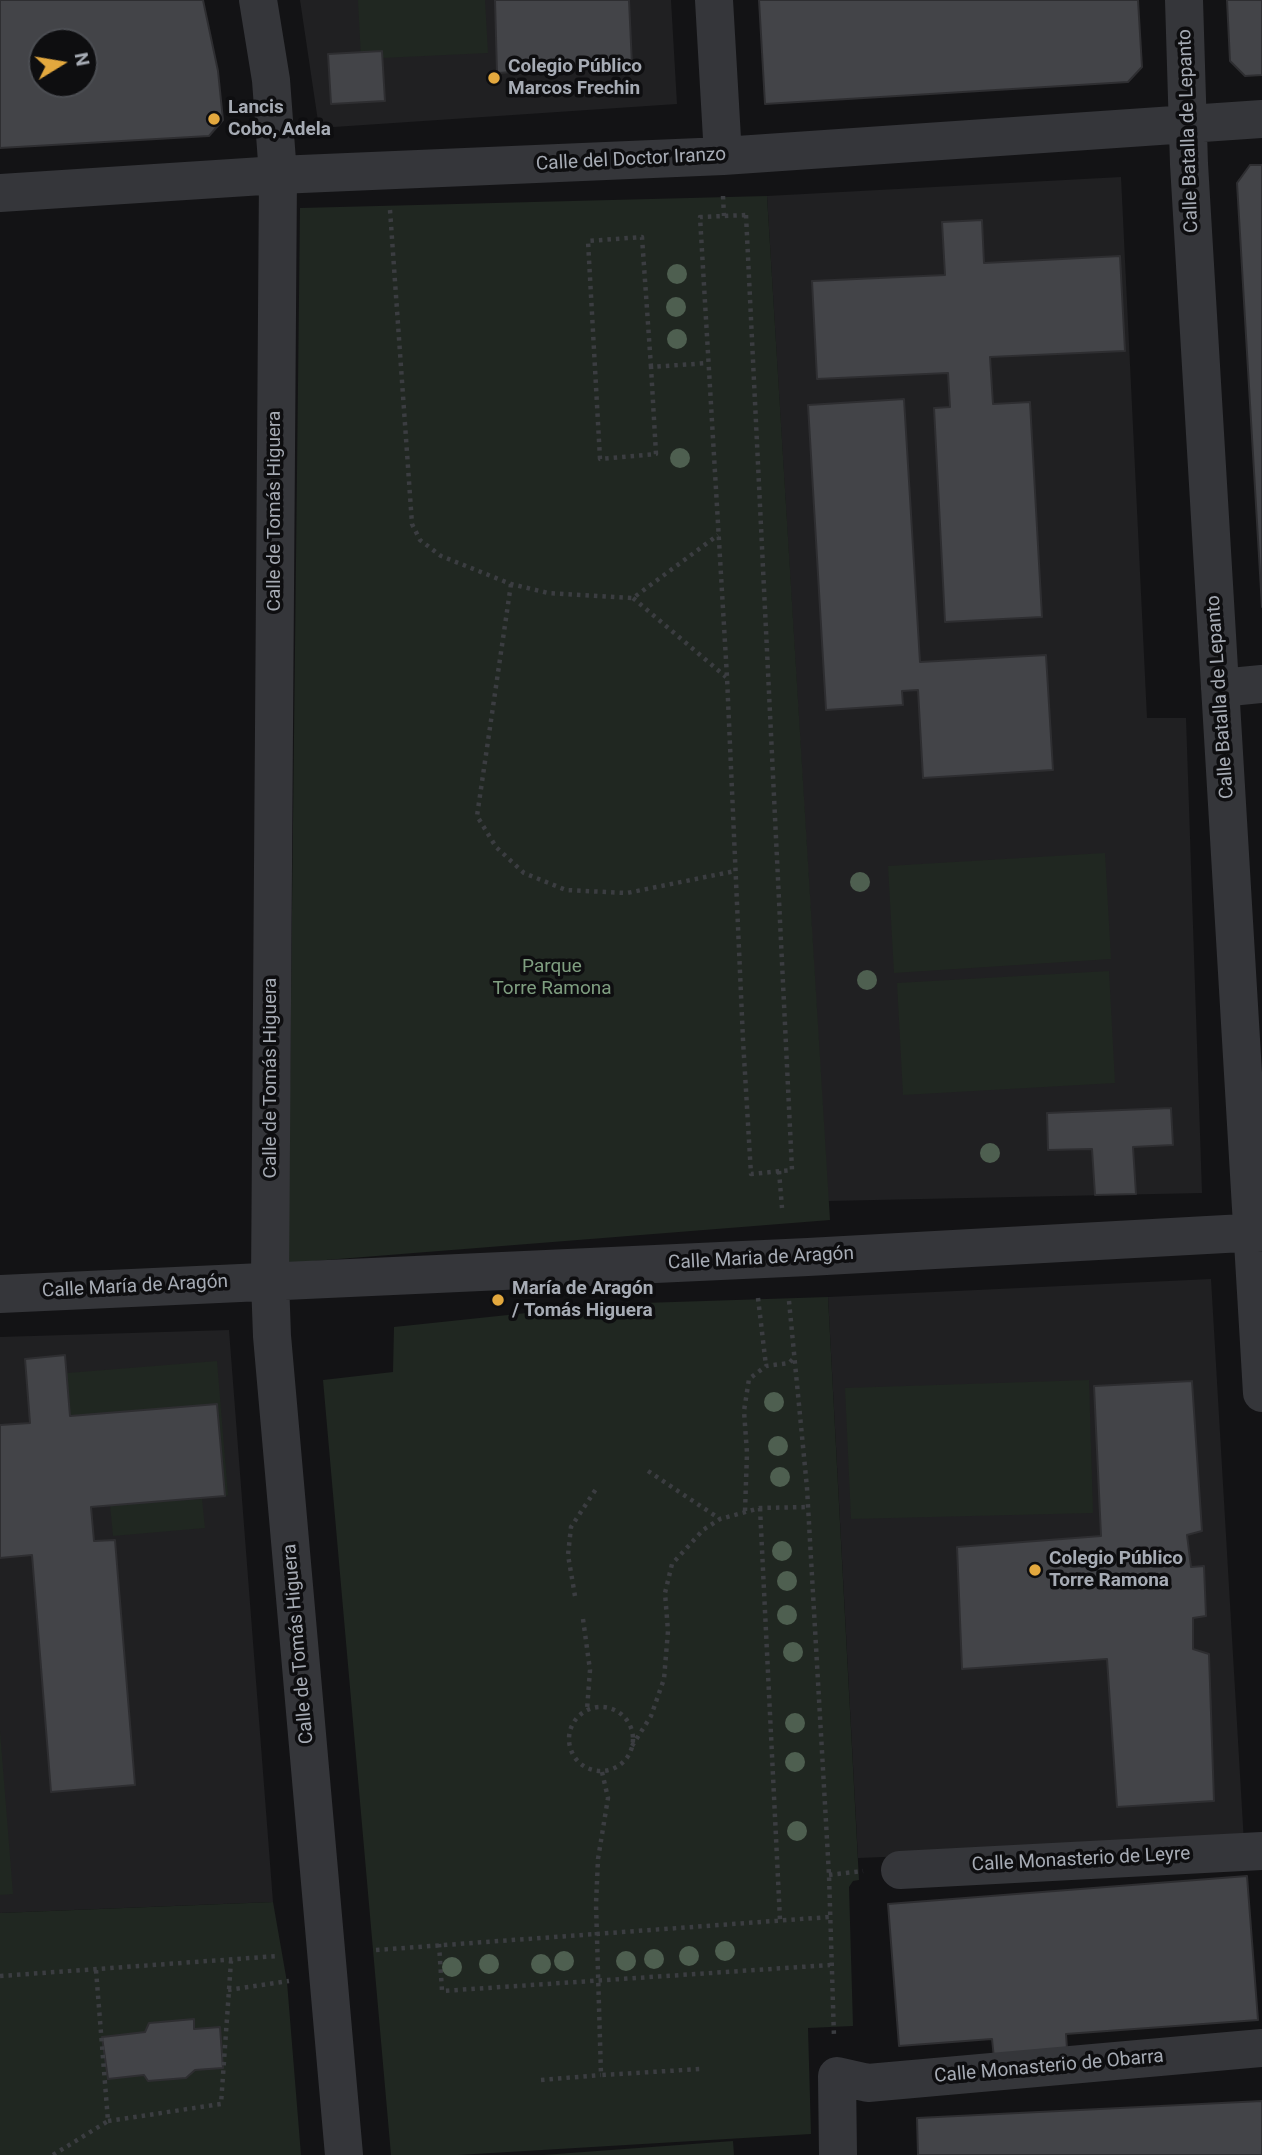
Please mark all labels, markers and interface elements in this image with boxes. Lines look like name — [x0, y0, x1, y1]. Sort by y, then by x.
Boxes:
north arrow — [28, 28, 98, 98]
street label: Calle Batalla de Lepanto — [1174, 29, 1204, 233]
text: N — [70, 51, 95, 68]
place label: Colegio Público Marcos Frechin — [508, 56, 642, 100]
marker: Colegio Público Marcos Frechin — [486, 70, 502, 86]
place label: Lancis Cobo, Adela — [228, 97, 331, 141]
marker: Lancis Cobo, Adela — [206, 111, 222, 127]
street label: Calle del Doctor Iranzo — [535, 144, 727, 176]
street label: Calle de Tomás Higuera — [264, 411, 286, 611]
street label: Calle Batalla de Lepanto — [1203, 594, 1239, 800]
park label: Parque Torre Ramona — [492, 956, 612, 1000]
street label: Calle de Tomás Higuera — [260, 978, 282, 1178]
street label: Calle Maria de Aragón — [668, 1243, 854, 1275]
street label: Calle María de Aragón — [41, 1271, 229, 1303]
place label: María de Aragón / Tomás Higuera — [512, 1278, 653, 1322]
marker: María de Aragón / Tomás Higuera — [490, 1292, 506, 1308]
street label: Calle de Tomás Higuera — [279, 1543, 319, 1745]
place label: Colegio Público Torre Ramona — [1049, 1548, 1183, 1592]
marker: Colegio Público Torre Ramona — [1027, 1562, 1043, 1578]
street label: Calle Monasterio de Leyre — [971, 1843, 1191, 1877]
street label: Calle Monasterio de Obarra — [933, 2046, 1165, 2088]

